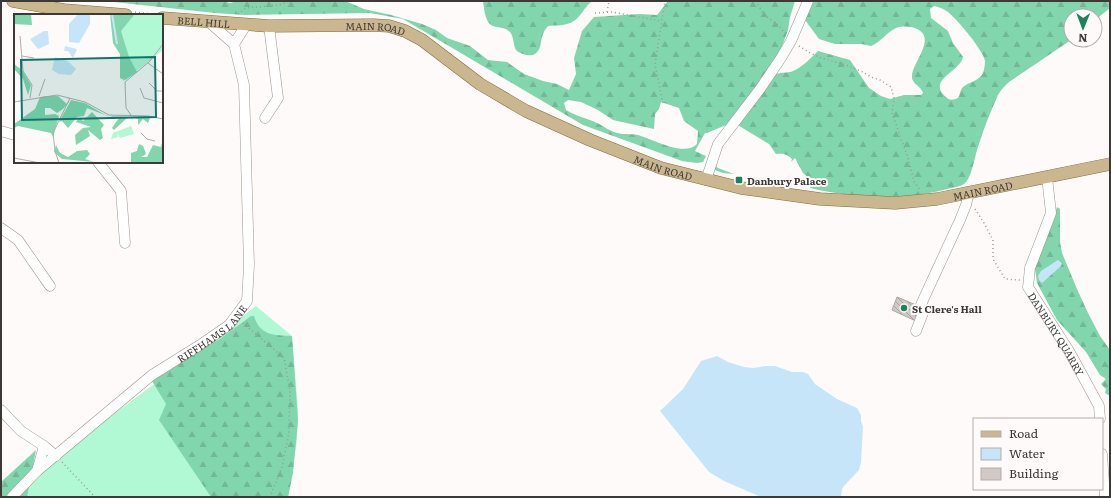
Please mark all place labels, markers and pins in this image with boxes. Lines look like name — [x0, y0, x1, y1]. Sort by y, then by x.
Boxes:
place label: Danbury Palace — [747, 173, 827, 188]
marker: Danbury Palace — [734, 175, 744, 185]
place label: St Clere's Hall — [912, 301, 982, 316]
marker: St Clere's Hall — [899, 303, 909, 313]

